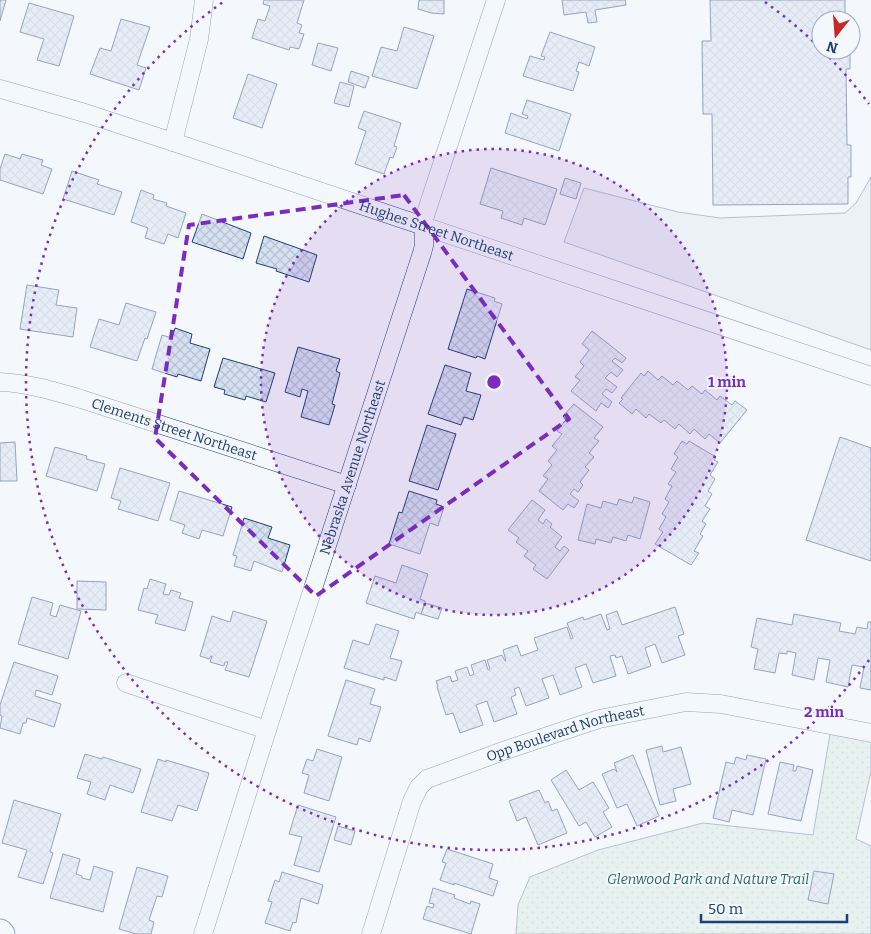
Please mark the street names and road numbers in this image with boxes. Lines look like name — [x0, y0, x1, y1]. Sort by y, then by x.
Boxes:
street label: Hughes Street Northeast — [357, 197, 516, 265]
street label: Nebraska Avenue Northeast — [317, 378, 389, 557]
street label: Clements Street Northeast — [89, 395, 259, 464]
street label: Opp Boulevard Northeast — [484, 702, 646, 766]

